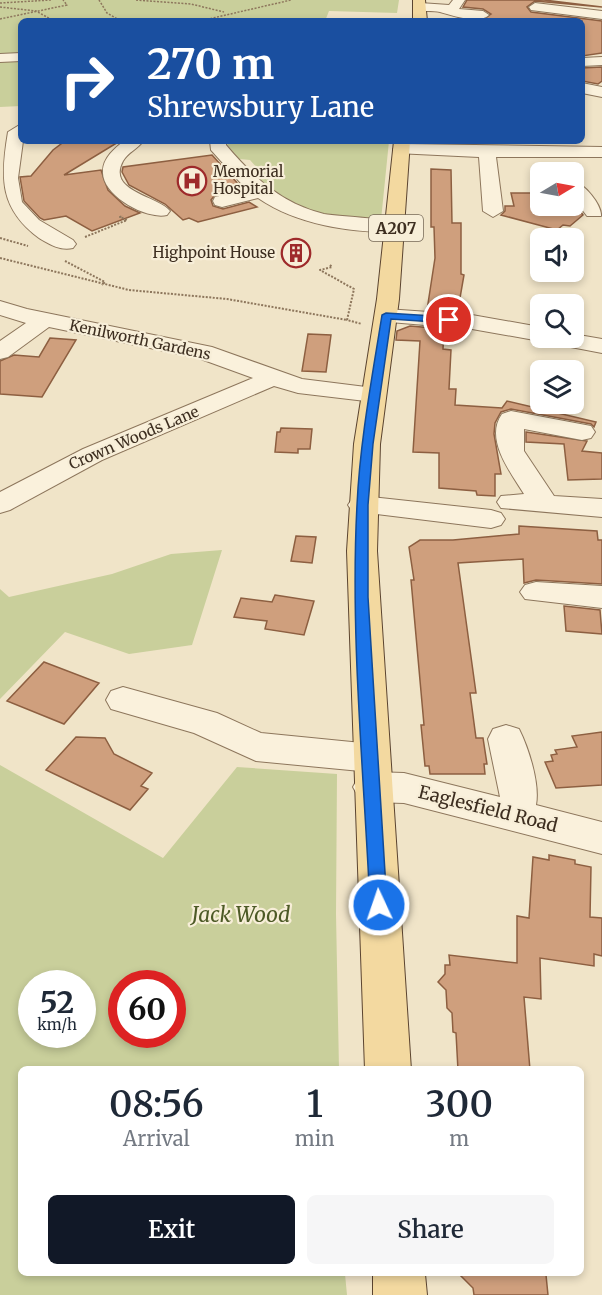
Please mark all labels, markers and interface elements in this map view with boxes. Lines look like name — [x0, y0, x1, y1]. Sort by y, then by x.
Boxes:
text: 270 m — [147, 38, 274, 90]
icon: right — [48, 42, 126, 120]
text: Shrewsbury Lane — [147, 90, 374, 124]
place label: Memorial Hospital — [213, 162, 284, 198]
north arrow — [530, 162, 584, 216]
map controls — [530, 162, 584, 414]
hospital icon: Memorial Hospital — [176, 165, 208, 197]
road number: A207 — [369, 215, 423, 241]
button: sound — [530, 228, 584, 282]
building icon: Highpoint House — [280, 237, 312, 269]
place label: Highpoint House — [152, 243, 275, 262]
pin — [423, 294, 474, 345]
button: search — [530, 294, 584, 348]
icon: arrive — [432, 303, 465, 336]
street label: Kenilworth Gardens — [68, 315, 213, 364]
button: layers — [530, 360, 584, 414]
street label: Crown Woods Lane — [66, 402, 202, 473]
street label: Eaglesfield Road — [416, 780, 560, 837]
position arrow — [347, 873, 411, 937]
park label: Jack Wood — [190, 901, 290, 928]
speed limit sign: 60 — [108, 970, 186, 1048]
text: 52 — [40, 983, 74, 1021]
text: km/h — [37, 1015, 77, 1034]
text: 08:56 — [109, 1082, 204, 1127]
text: 1 — [306, 1082, 323, 1127]
text: 300 — [425, 1082, 493, 1127]
text: Arrival — [123, 1126, 190, 1151]
text: min — [295, 1126, 334, 1151]
text: m — [449, 1126, 469, 1151]
button: Exit — [48, 1195, 295, 1264]
button: Share — [307, 1195, 554, 1264]

